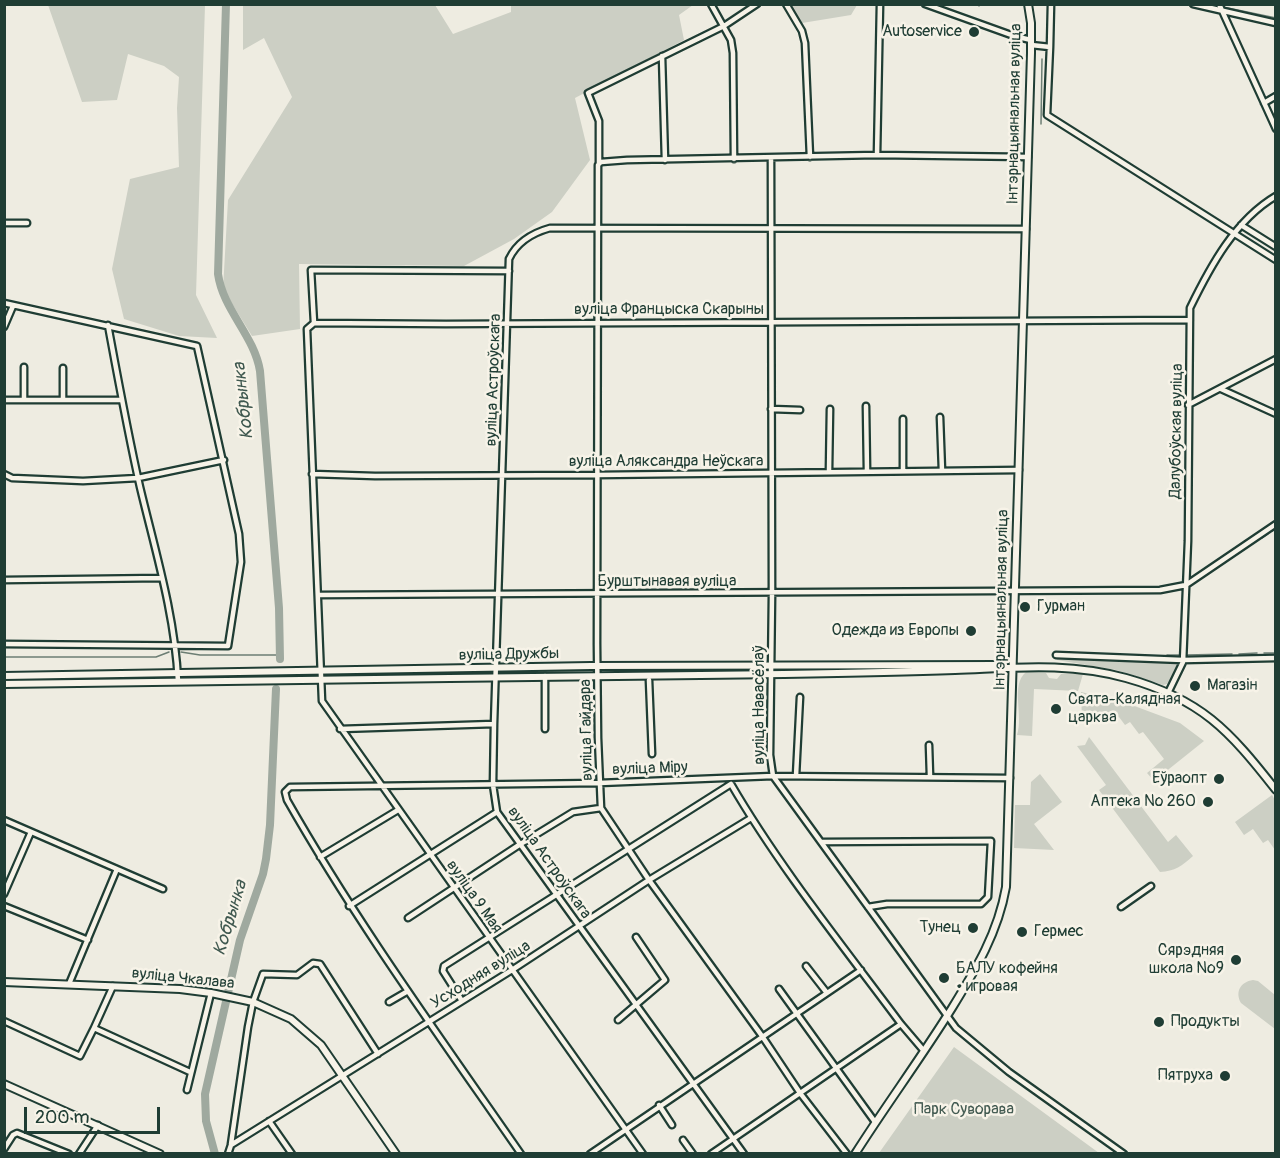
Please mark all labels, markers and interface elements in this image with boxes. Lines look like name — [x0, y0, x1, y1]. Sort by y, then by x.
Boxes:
place label: Autoservice — [882, 22, 962, 42]
street label: Інтэрнацыянальная вуліца — [1004, 23, 1026, 205]
marker: Autoservice — [967, 25, 981, 39]
street label: вуліца Францыска Скарыны — [574, 300, 764, 320]
street label: вуліца Астроўскага — [482, 313, 506, 447]
water label: Кобрынка — [229, 362, 259, 440]
street label: Далубоўская вуліца — [1166, 363, 1188, 499]
street label: вуліца Аляксандра Неўскага — [569, 452, 763, 472]
street label: Інтэрнацыянальная вуліца — [991, 509, 1013, 691]
street label: Бурштынавая вуліца — [598, 572, 736, 592]
place label: Гурман — [1037, 597, 1085, 617]
marker: Гурман — [1018, 600, 1032, 614]
place label: Одежда из Европы — [832, 621, 959, 641]
marker: Одежда из Европы — [964, 624, 978, 638]
street label: вуліца Дружбы — [459, 645, 559, 665]
street label: вуліца Навасёлаў — [750, 645, 770, 765]
place label: Магазін — [1207, 676, 1257, 696]
street label: вуліца Гайдара — [577, 679, 597, 781]
marker: Магазін — [1188, 679, 1202, 693]
place label: Свята-Калядная царква — [1068, 690, 1181, 728]
marker: Свята-Калядная царква — [1049, 702, 1063, 716]
street label: вуліца Міру — [612, 758, 688, 780]
place label: Еўраопт — [1152, 769, 1207, 789]
marker: Еўраопт — [1212, 772, 1226, 786]
place label: Аптека № 260 — [1090, 792, 1196, 812]
marker: Аптека № 260 — [1201, 795, 1215, 809]
street label: вуліца Астроўскага — [503, 803, 595, 923]
street label: вуліца 9 Мая — [442, 857, 506, 937]
water label: Кобрынка — [209, 878, 253, 958]
place label: Тунец — [919, 918, 961, 938]
marker: Тунец — [966, 921, 980, 935]
place label: Гермес — [1034, 922, 1084, 942]
marker: Гермес — [1015, 925, 1029, 939]
street label: Усходняя вуліца — [428, 937, 534, 1013]
place label: Сярэдняя школа №9 — [1149, 941, 1224, 979]
marker: Сярэдняя школа №9 — [1229, 953, 1243, 967]
place label: БАЛУ кофейня • игровая — [956, 959, 1058, 997]
street label: вуліца Чкалава — [131, 964, 235, 994]
marker: БАЛУ кофейня • игровая — [937, 971, 951, 985]
place label: Продукты — [1171, 1012, 1240, 1032]
marker: Продукты — [1152, 1015, 1166, 1029]
place label: Пятруха — [1158, 1066, 1213, 1086]
marker: Пятруха — [1218, 1069, 1232, 1083]
scale bar — [27, 1095, 164, 1133]
park label: Парк Суворава — [914, 1100, 1014, 1120]
text: 200 m — [35, 1106, 90, 1129]

